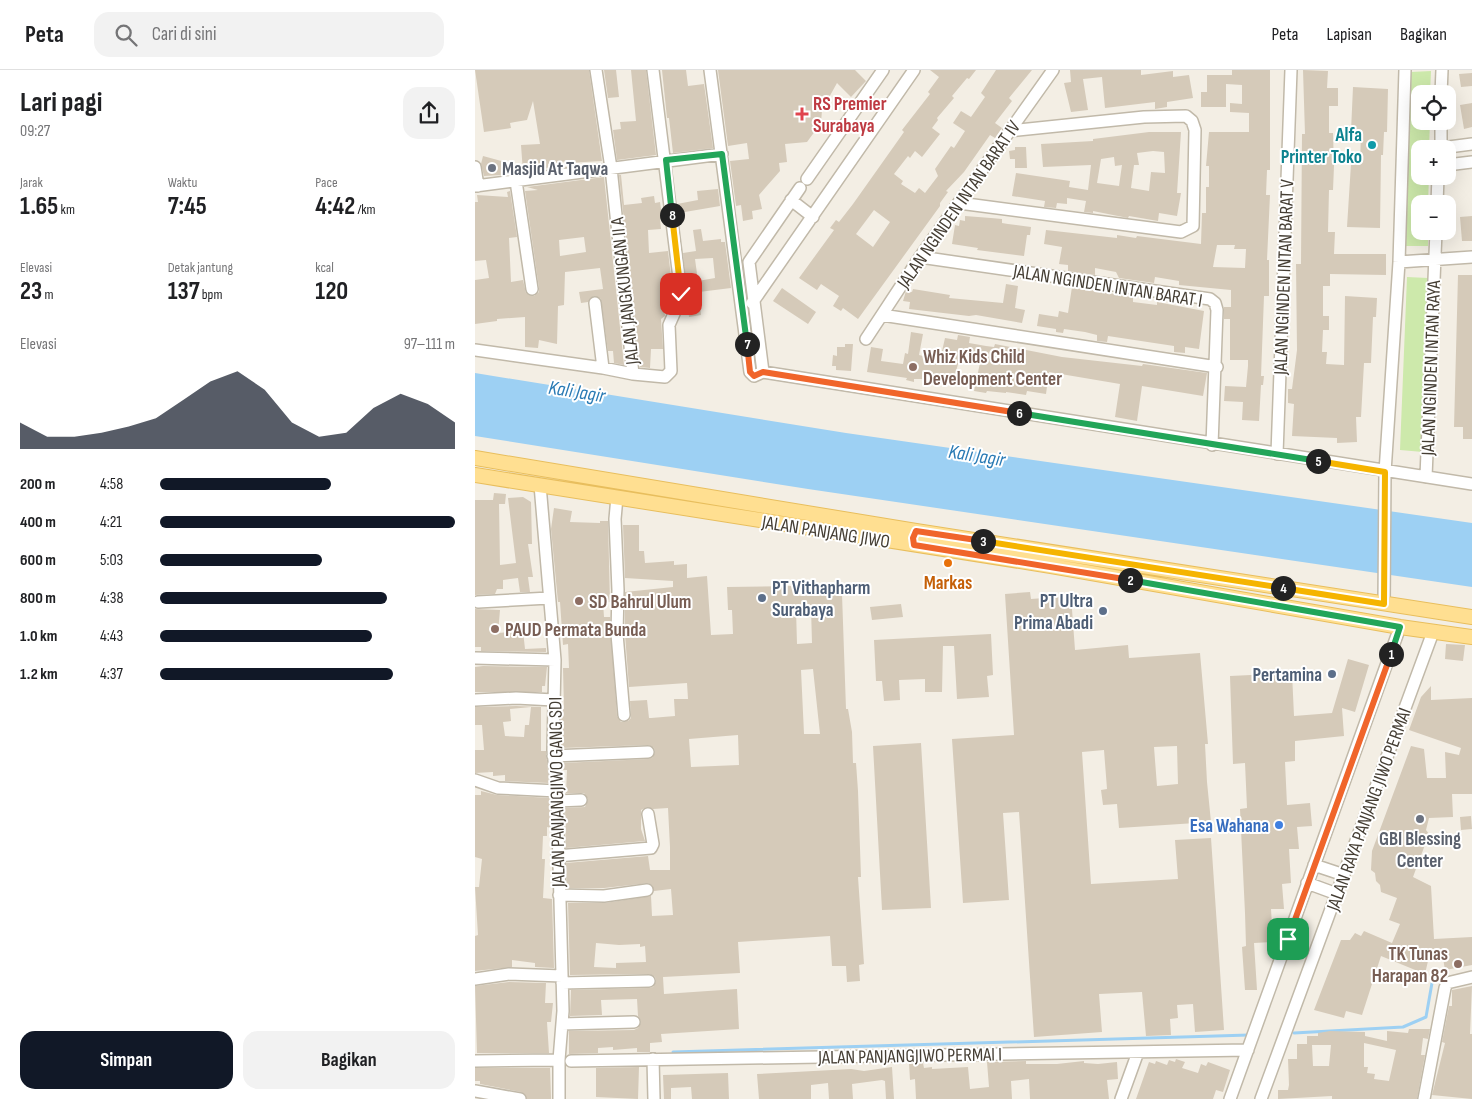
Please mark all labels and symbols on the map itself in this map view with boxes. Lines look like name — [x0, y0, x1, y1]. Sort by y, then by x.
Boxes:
place label: RS Premier Surabaya — [813, 93, 887, 138]
marker: RS Premier Surabaya — [795, 107, 809, 121]
street label: JALAN NGINDEN INTAN BARAT IV — [892, 116, 1026, 294]
place label: Alfa Printer Toko — [1281, 124, 1362, 169]
marker: Alfa Printer Toko — [1366, 139, 1378, 151]
place label: Masjid At Taqwa — [502, 158, 608, 181]
marker: Masjid At Taqwa — [486, 162, 498, 174]
street label: JALAN NGINDEN INTAN BARAT V — [1270, 178, 1299, 376]
pin: 8 — [659, 202, 685, 228]
street label: JALAN JANGKUNGAN II A — [606, 215, 645, 367]
street label: JALAN NGINDEN INTAN BARAT I — [1011, 260, 1204, 313]
pin — [660, 273, 702, 315]
street label: JALAN NGINDEN INTAN RAYA — [1417, 279, 1446, 457]
pin: 7 — [735, 332, 759, 356]
place label: Whiz Kids Child Development Center — [923, 346, 1062, 391]
marker: Whiz Kids Child Development Center — [907, 361, 919, 373]
water label: Kali Jagir — [547, 376, 608, 409]
pin: 6 — [1007, 400, 1031, 426]
water label: Kali Jagir — [947, 440, 1008, 473]
pin: 5 — [1305, 448, 1331, 474]
street label: JALAN PANJANG JIWO — [759, 511, 891, 554]
pin: 3 — [971, 528, 995, 554]
marker: Markas — [942, 557, 954, 569]
pin: 2 — [1117, 568, 1143, 592]
place label: Markas — [924, 572, 972, 595]
pin: 4 — [1271, 576, 1295, 600]
place label: PT Vithapharm Surabaya — [772, 577, 870, 622]
place label: PT Ultra Prima Abadi — [1014, 590, 1093, 635]
place label: SD Bahrul Ulum — [589, 591, 691, 614]
marker: PT Vithapharm Surabaya — [756, 592, 768, 604]
marker: SD Bahrul Ulum — [573, 595, 585, 607]
marker: PT Ultra Prima Abadi — [1097, 605, 1109, 617]
place label: PAUD Permata Bunda — [505, 619, 646, 642]
marker: PAUD Permata Bunda — [489, 623, 501, 635]
pin: 1 — [1379, 642, 1403, 666]
place label: Pertamina — [1252, 664, 1322, 687]
marker: Pertamina — [1326, 668, 1338, 680]
street label: JALAN PANJANGJIWO GANG SDI — [544, 697, 571, 888]
street label: JALAN RAYA PANJANG JIWO PERMAI — [1322, 705, 1417, 915]
marker: GBI Blessing Center — [1414, 813, 1426, 825]
place label: Esa Wahana — [1190, 815, 1269, 838]
marker: Esa Wahana — [1273, 819, 1285, 831]
place label: GBI Blessing Center — [1379, 828, 1461, 873]
pin — [1267, 918, 1309, 960]
place label: TK Tunas Harapan 82 — [1372, 943, 1448, 988]
marker: TK Tunas Harapan 82 — [1452, 958, 1464, 970]
street label: JALAN PANJANGJIWO PERMAI I — [817, 1043, 1002, 1070]

